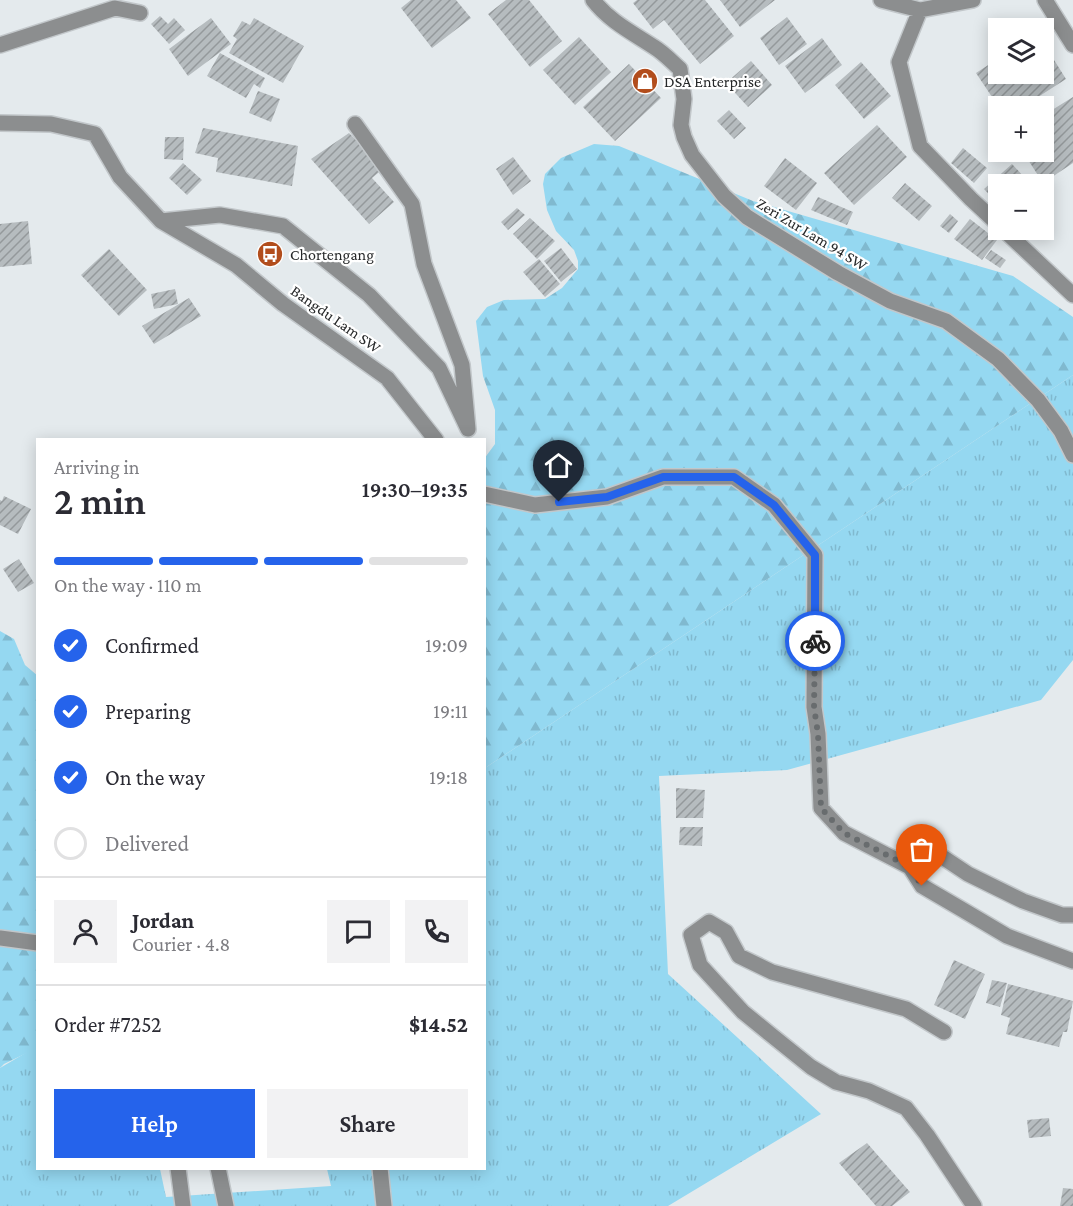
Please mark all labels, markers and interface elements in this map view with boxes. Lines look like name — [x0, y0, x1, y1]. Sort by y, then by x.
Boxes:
map controls — [988, 18, 1054, 240]
button: layers — [988, 18, 1054, 84]
shop icon: DSA Enterprise — [630, 66, 660, 96]
place label: DSA Enterprise — [664, 73, 761, 91]
button: + — [988, 96, 1054, 162]
button: − — [988, 174, 1054, 240]
street label: Zeri Zur Lam 94 SW — [754, 194, 871, 274]
bus stop icon: Chortengang — [255, 239, 285, 269]
place label: Chortengang — [290, 246, 374, 264]
street label: Bangdu Lam SW — [287, 282, 384, 357]
pin — [533, 440, 584, 502]
icon: home — [542, 449, 575, 482]
text: Arriving in — [54, 456, 139, 478]
text: 19:30–19:35 — [362, 477, 468, 502]
text: 2 min — [54, 479, 146, 522]
text: On the way · 110 m — [54, 574, 201, 596]
courier — [785, 611, 845, 671]
icon: bike — [799, 625, 832, 658]
icon: check — [54, 629, 87, 662]
text: Confirmed — [105, 633, 199, 658]
text: 19:09 — [425, 634, 468, 656]
icon: check — [54, 695, 87, 728]
text: Preparing — [105, 699, 191, 724]
text: 19:11 — [433, 700, 468, 722]
icon: check — [54, 761, 87, 794]
text: On the way — [105, 765, 205, 790]
text: 19:18 — [429, 766, 468, 788]
pin — [896, 824, 947, 886]
text: Delivered — [105, 831, 189, 856]
icon: bag — [905, 833, 938, 866]
button: person — [54, 900, 117, 963]
button: chat — [327, 900, 390, 963]
button: phone — [405, 900, 468, 963]
text: Jordan — [132, 908, 194, 933]
text: Courier · 4.8 — [132, 933, 230, 955]
text: Order #7252 — [54, 1012, 162, 1037]
text: $14.52 — [409, 1012, 468, 1037]
button: Help — [54, 1089, 255, 1158]
button: Share — [267, 1089, 468, 1158]

